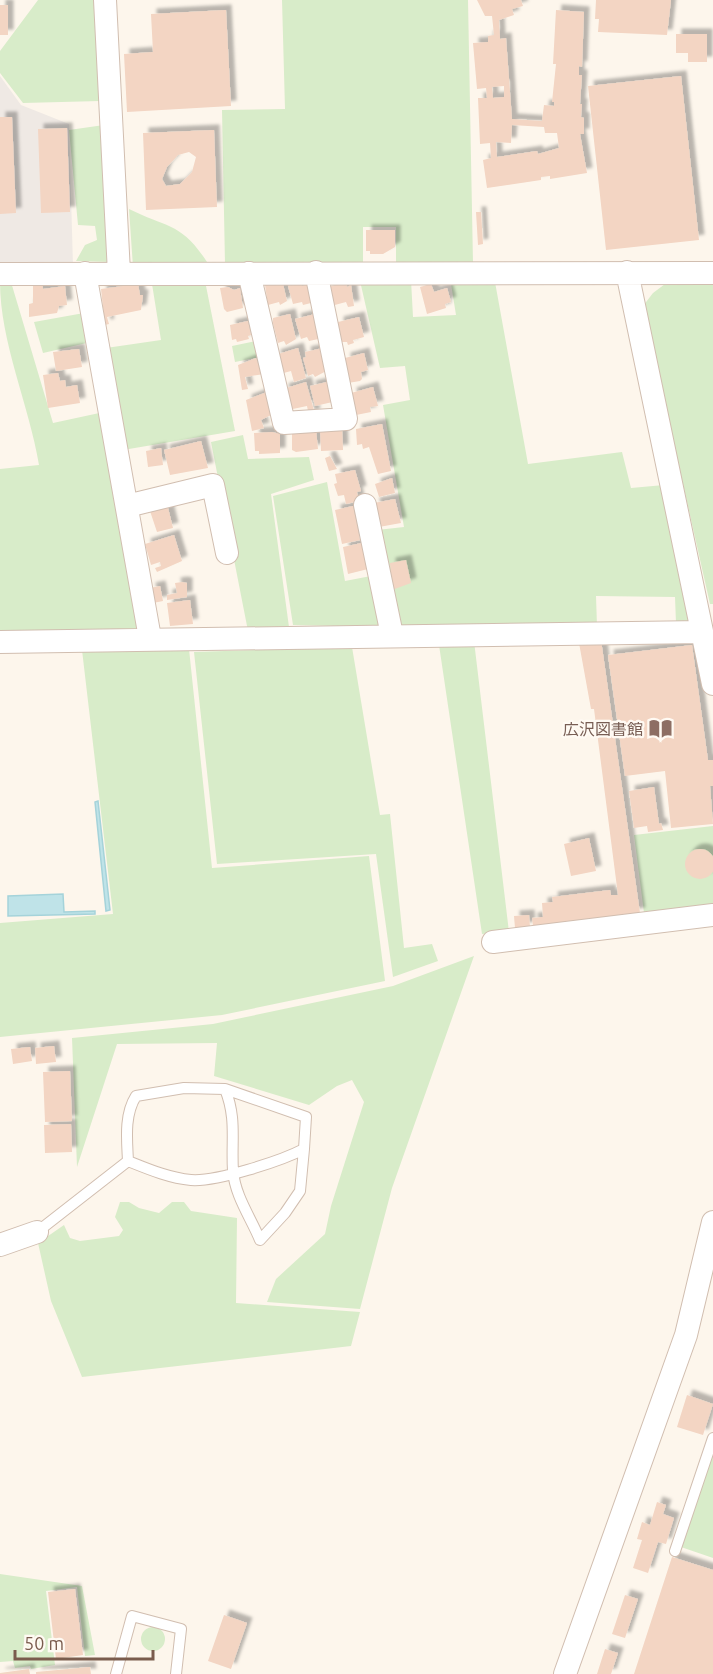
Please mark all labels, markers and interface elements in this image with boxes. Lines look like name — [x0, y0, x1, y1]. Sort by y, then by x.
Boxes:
library icon: 広沢図書館 — [648, 716, 674, 742]
place label: 広沢図書館 — [563, 720, 643, 738]
scale bar — [15, 1623, 153, 1661]
text: 50 m — [24, 1633, 64, 1653]

